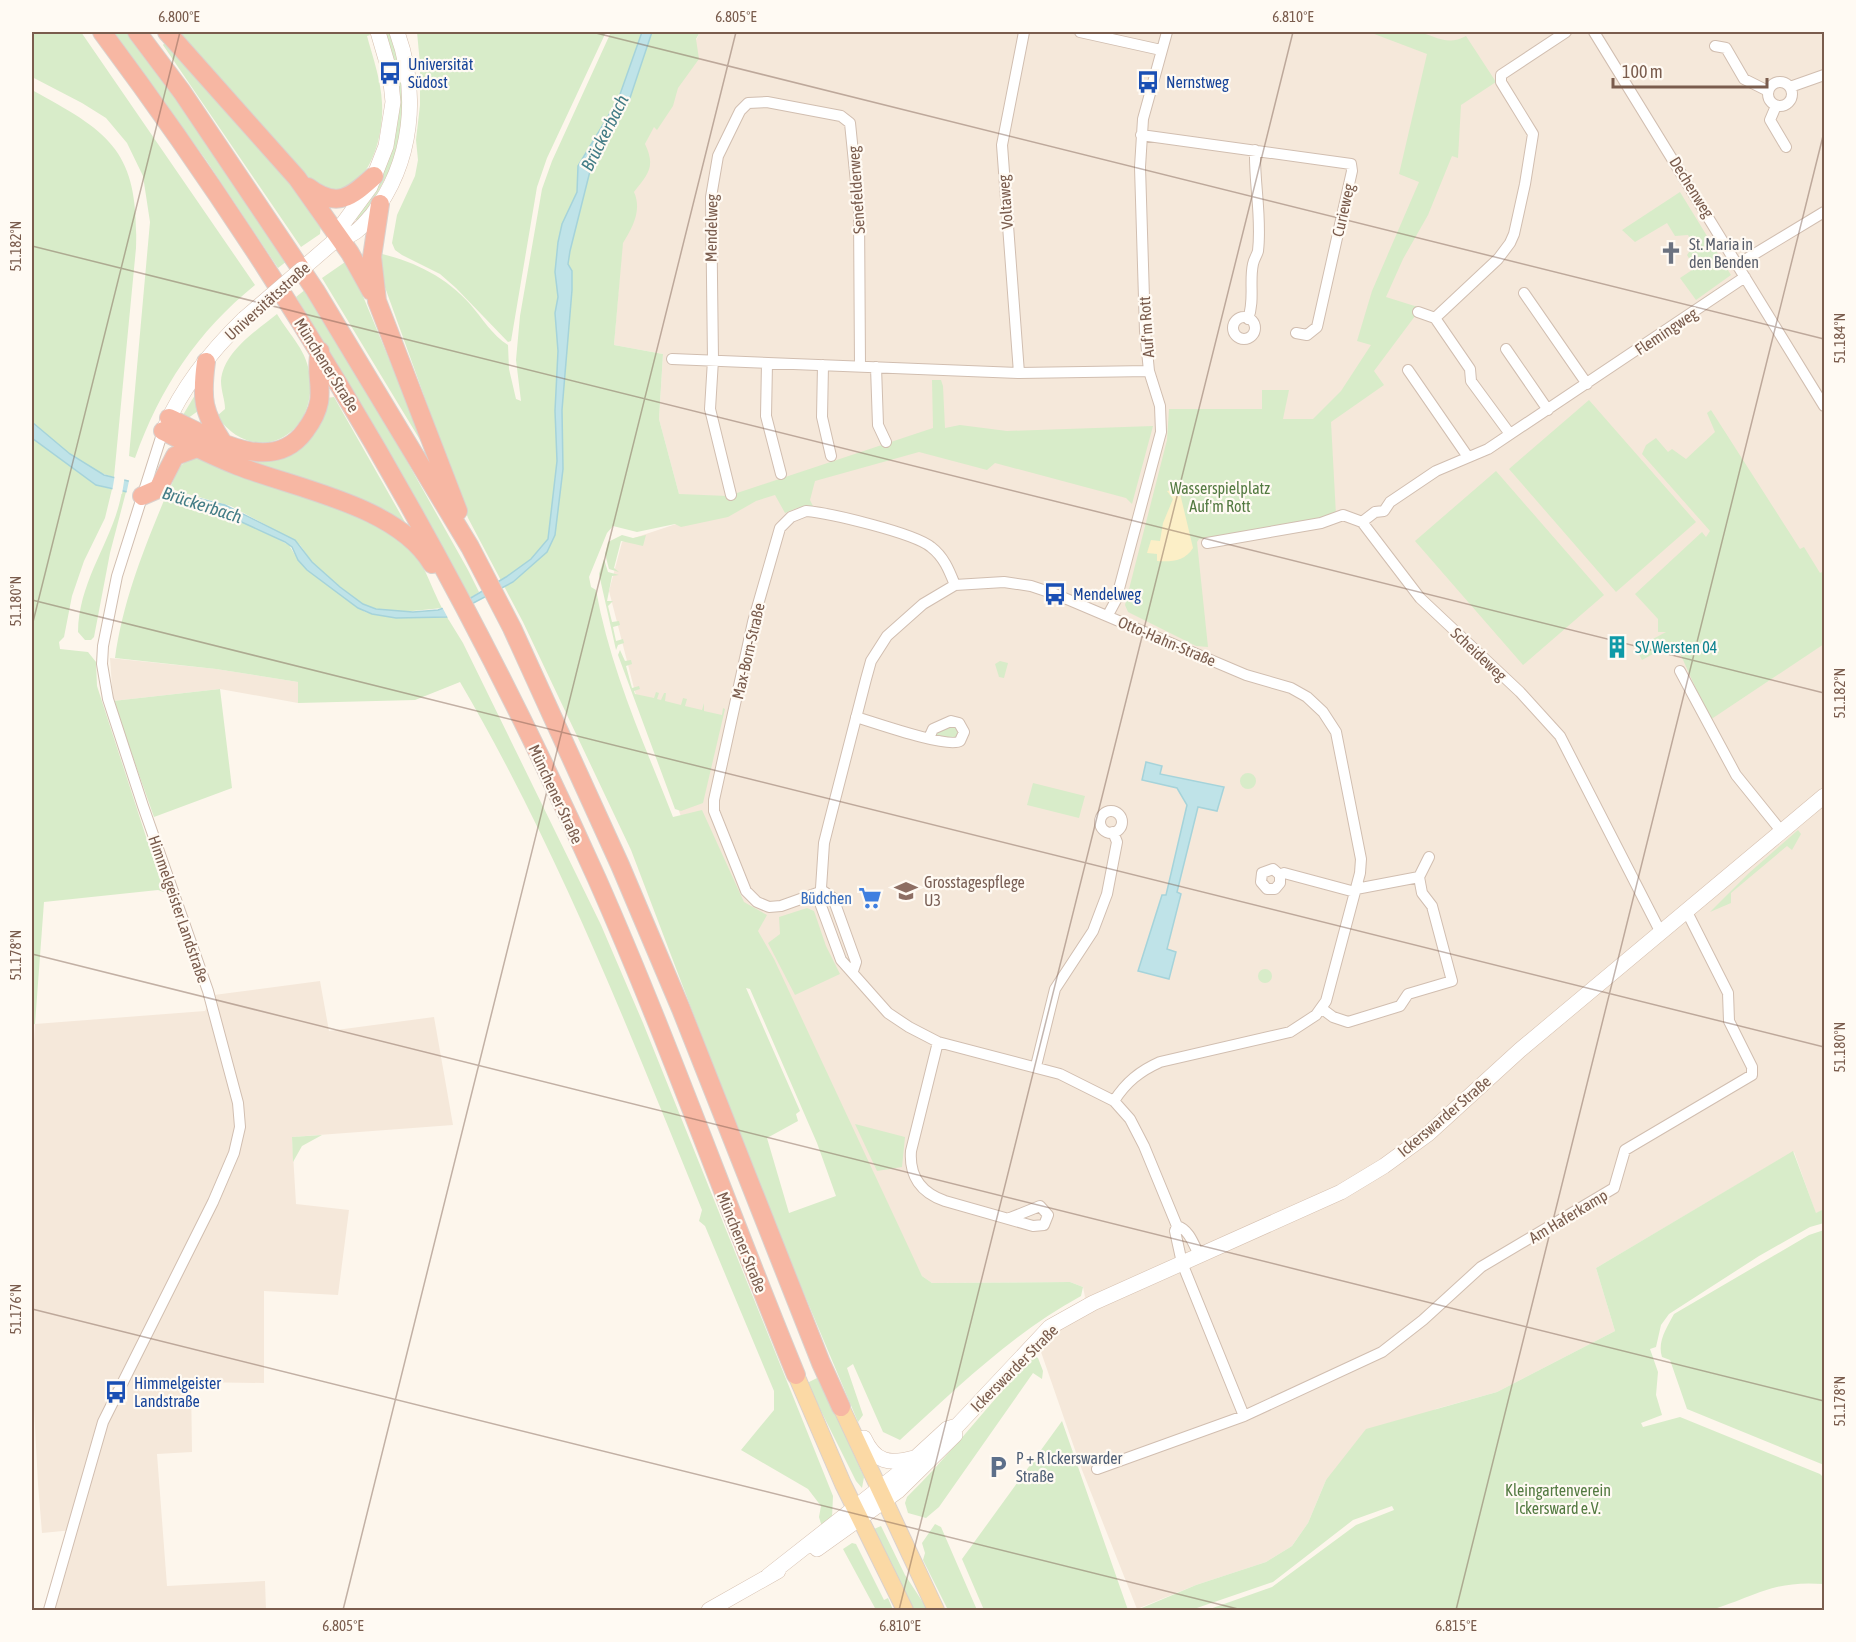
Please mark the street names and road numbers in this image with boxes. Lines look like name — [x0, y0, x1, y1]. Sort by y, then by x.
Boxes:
street label: Senefelderweg — [844, 145, 869, 234]
street label: Dechenweg — [1665, 153, 1718, 221]
street label: Voltaweg — [994, 174, 1017, 230]
street label: Curieweg — [1328, 182, 1359, 239]
street label: Mendelweg — [701, 194, 722, 262]
street label: Universitätsstraße — [221, 258, 313, 344]
street label: Auf'm Rott — [1135, 295, 1157, 358]
street label: Flemingweg — [1631, 304, 1701, 359]
street label: Münchener Straße — [291, 315, 363, 415]
street label: Max-Born-Straße — [728, 601, 768, 701]
street label: Otto-Hahn-Straße — [1116, 612, 1218, 670]
street label: Scheideweg — [1447, 624, 1511, 685]
street label: Münchener Straße — [525, 742, 587, 846]
street label: Himmelgeister Landstraße — [144, 833, 213, 985]
street label: Ickerswarder Straße — [1394, 1072, 1494, 1160]
street label: Am Haferkamp — [1526, 1186, 1611, 1247]
street label: Münchener Straße — [714, 1189, 770, 1295]
street label: Ickerswarder Straße — [967, 1321, 1061, 1415]

